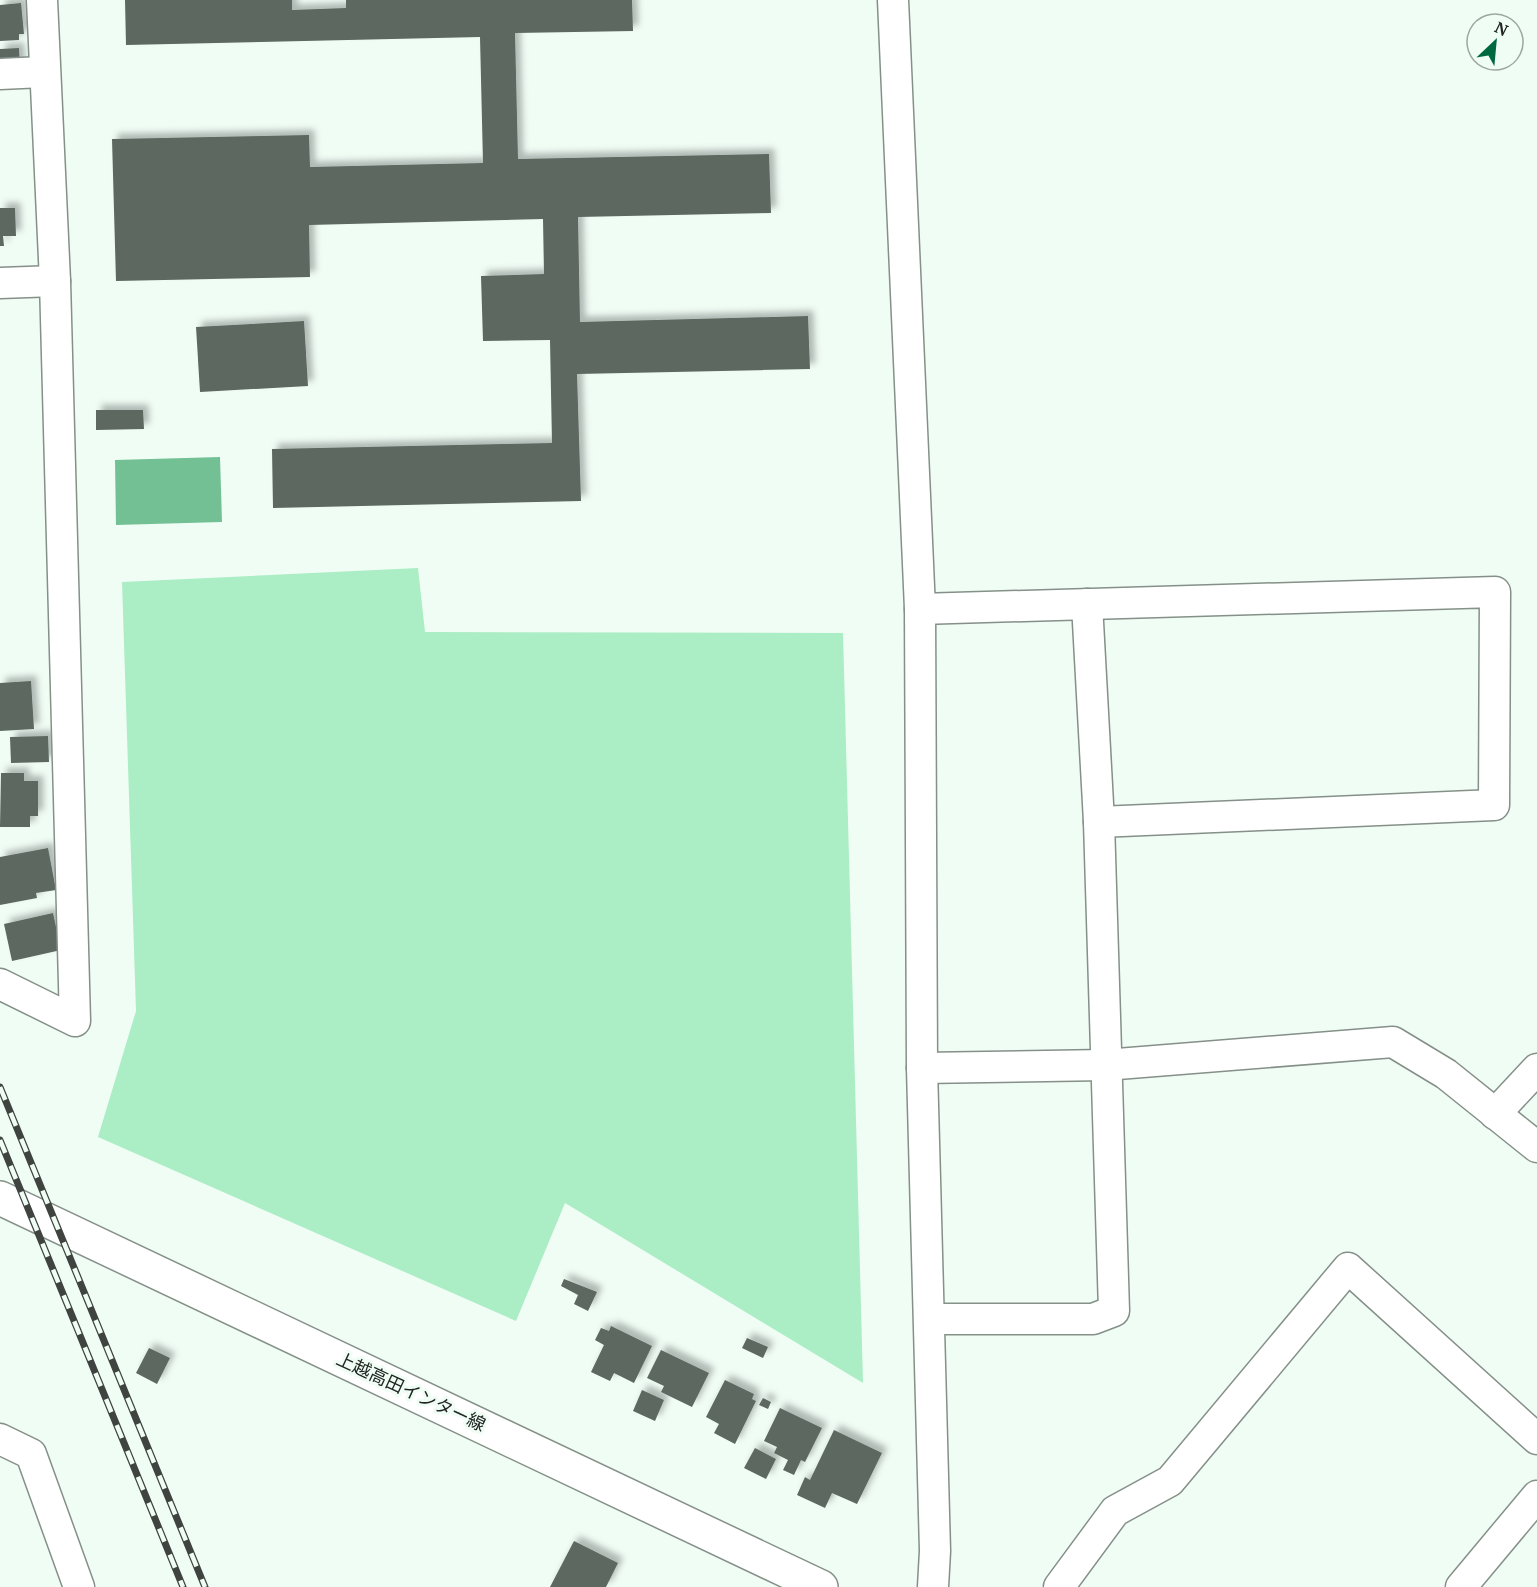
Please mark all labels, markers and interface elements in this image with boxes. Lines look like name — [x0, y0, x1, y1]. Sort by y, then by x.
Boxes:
north arrow — [1465, 12, 1525, 72]
text: N — [1491, 16, 1512, 41]
street label: 上越高田インター線 — [333, 1346, 490, 1436]

